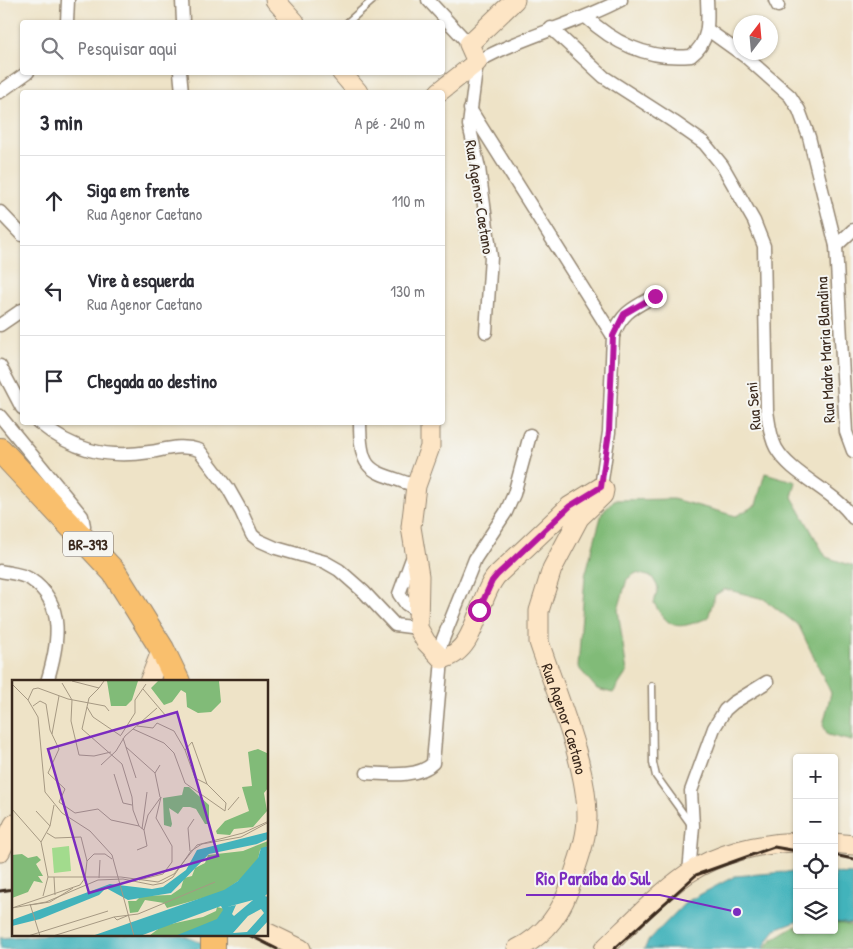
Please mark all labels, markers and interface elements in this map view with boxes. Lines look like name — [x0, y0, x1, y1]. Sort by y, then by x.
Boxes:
north arrow — [733, 15, 778, 60]
search box — [20, 20, 445, 75]
icon: search — [38, 34, 66, 62]
text: Pesquisar aqui — [78, 35, 177, 61]
text: 3 min — [40, 108, 83, 137]
text: A pé · 240 m — [355, 112, 425, 134]
street label: Rua Agenor Caetano — [460, 138, 500, 256]
text: Siga em frente — [87, 177, 190, 203]
icon: ahead — [40, 187, 68, 215]
text: 110 m — [392, 190, 425, 212]
text: Rua Agenor Caetano — [87, 203, 202, 225]
text: Vire à esquerda — [87, 267, 194, 293]
street label: Rua Madre Maria Blandina — [810, 276, 840, 424]
icon: left — [40, 277, 68, 305]
text: 130 m — [390, 280, 425, 302]
route end — [644, 285, 667, 308]
text: Rua Agenor Caetano — [87, 293, 202, 315]
icon: arrive — [40, 367, 68, 395]
text: Chegada ao destino — [87, 368, 217, 394]
street label: Rua Seni — [740, 381, 766, 431]
road number: BR-393 — [63, 532, 113, 556]
route start — [468, 599, 491, 622]
street label: Rua Agenor Caetano — [536, 660, 593, 777]
inset map — [12, 680, 269, 936]
map controls — [793, 754, 838, 934]
button: + — [793, 754, 838, 799]
button: − — [793, 799, 838, 844]
button: locate — [793, 844, 838, 889]
callout: Rio Paraíba do Sul — [526, 862, 660, 895]
text: Rio Paraíba do Sul — [536, 866, 652, 891]
button: layers — [793, 889, 838, 934]

